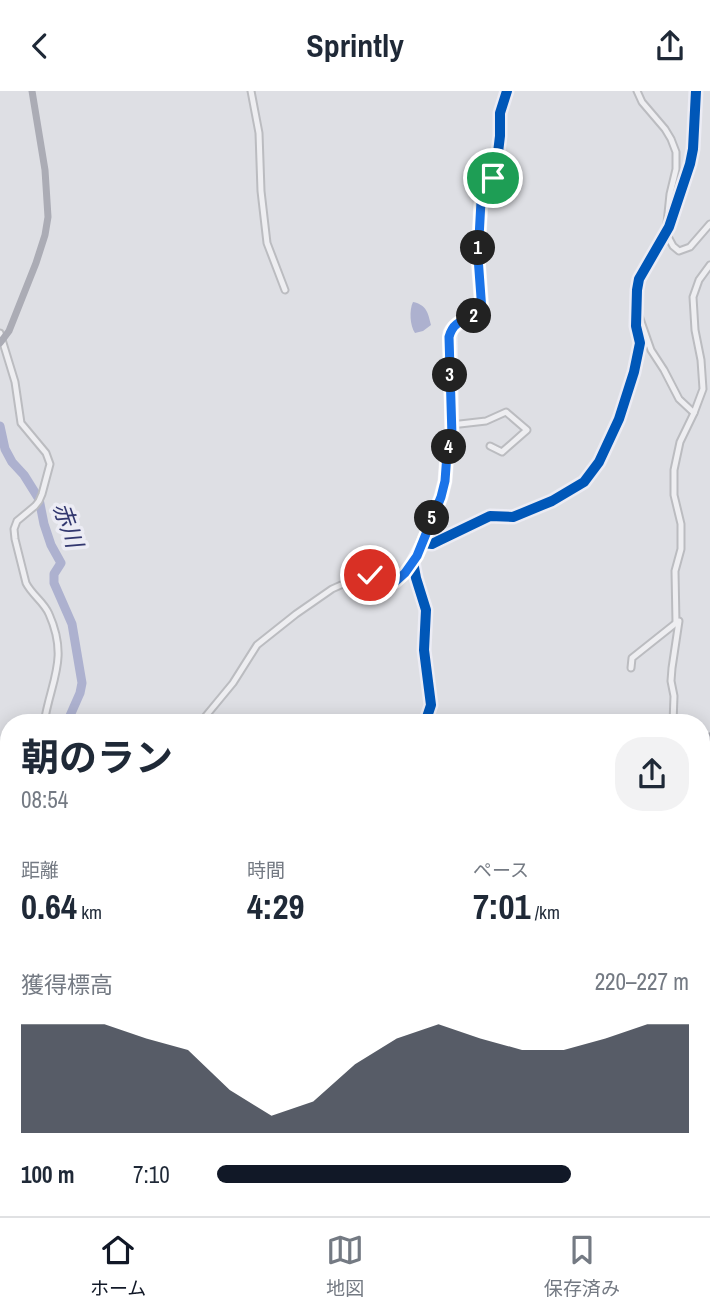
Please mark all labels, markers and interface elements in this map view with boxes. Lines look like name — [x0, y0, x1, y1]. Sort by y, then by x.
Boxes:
text: Sprintly — [306, 24, 404, 67]
icon: back — [21, 27, 59, 65]
icon: share — [651, 27, 689, 65]
pin — [463, 148, 523, 208]
icon: arrive — [474, 159, 512, 197]
pin: 1 — [461, 231, 496, 265]
text: 1 — [473, 234, 482, 260]
pin: 2 — [456, 299, 491, 334]
text: 2 — [469, 302, 478, 328]
pin: 3 — [433, 357, 468, 393]
text: 3 — [445, 361, 454, 387]
pin: 4 — [432, 429, 466, 465]
text: 4 — [444, 433, 453, 459]
water label: 赤川 — [46, 498, 92, 554]
pin: 5 — [414, 501, 450, 535]
text: 5 — [427, 504, 436, 530]
pin — [340, 545, 400, 605]
icon: check — [351, 556, 389, 594]
text: 朝のラン — [21, 732, 173, 783]
button: share — [615, 737, 689, 811]
text: 08:54 — [21, 784, 68, 815]
text: 距離 — [21, 857, 59, 883]
text: 時間 — [247, 857, 285, 883]
text: ペース — [473, 857, 529, 883]
text: 0.64 — [21, 883, 77, 930]
text: 4:29 — [247, 883, 304, 930]
text: 7:01 — [473, 883, 530, 930]
text: km — [77, 899, 102, 925]
text: /km — [530, 899, 560, 925]
text: 220–227 m — [595, 966, 689, 997]
text: 獲得標高 — [21, 969, 113, 1000]
text: 100 m — [21, 1159, 74, 1190]
text: 7:10 — [133, 1159, 170, 1190]
tab: ホーム — [90, 1231, 146, 1301]
tab: 地図 — [326, 1231, 364, 1301]
tab: 保存済み — [544, 1231, 620, 1301]

